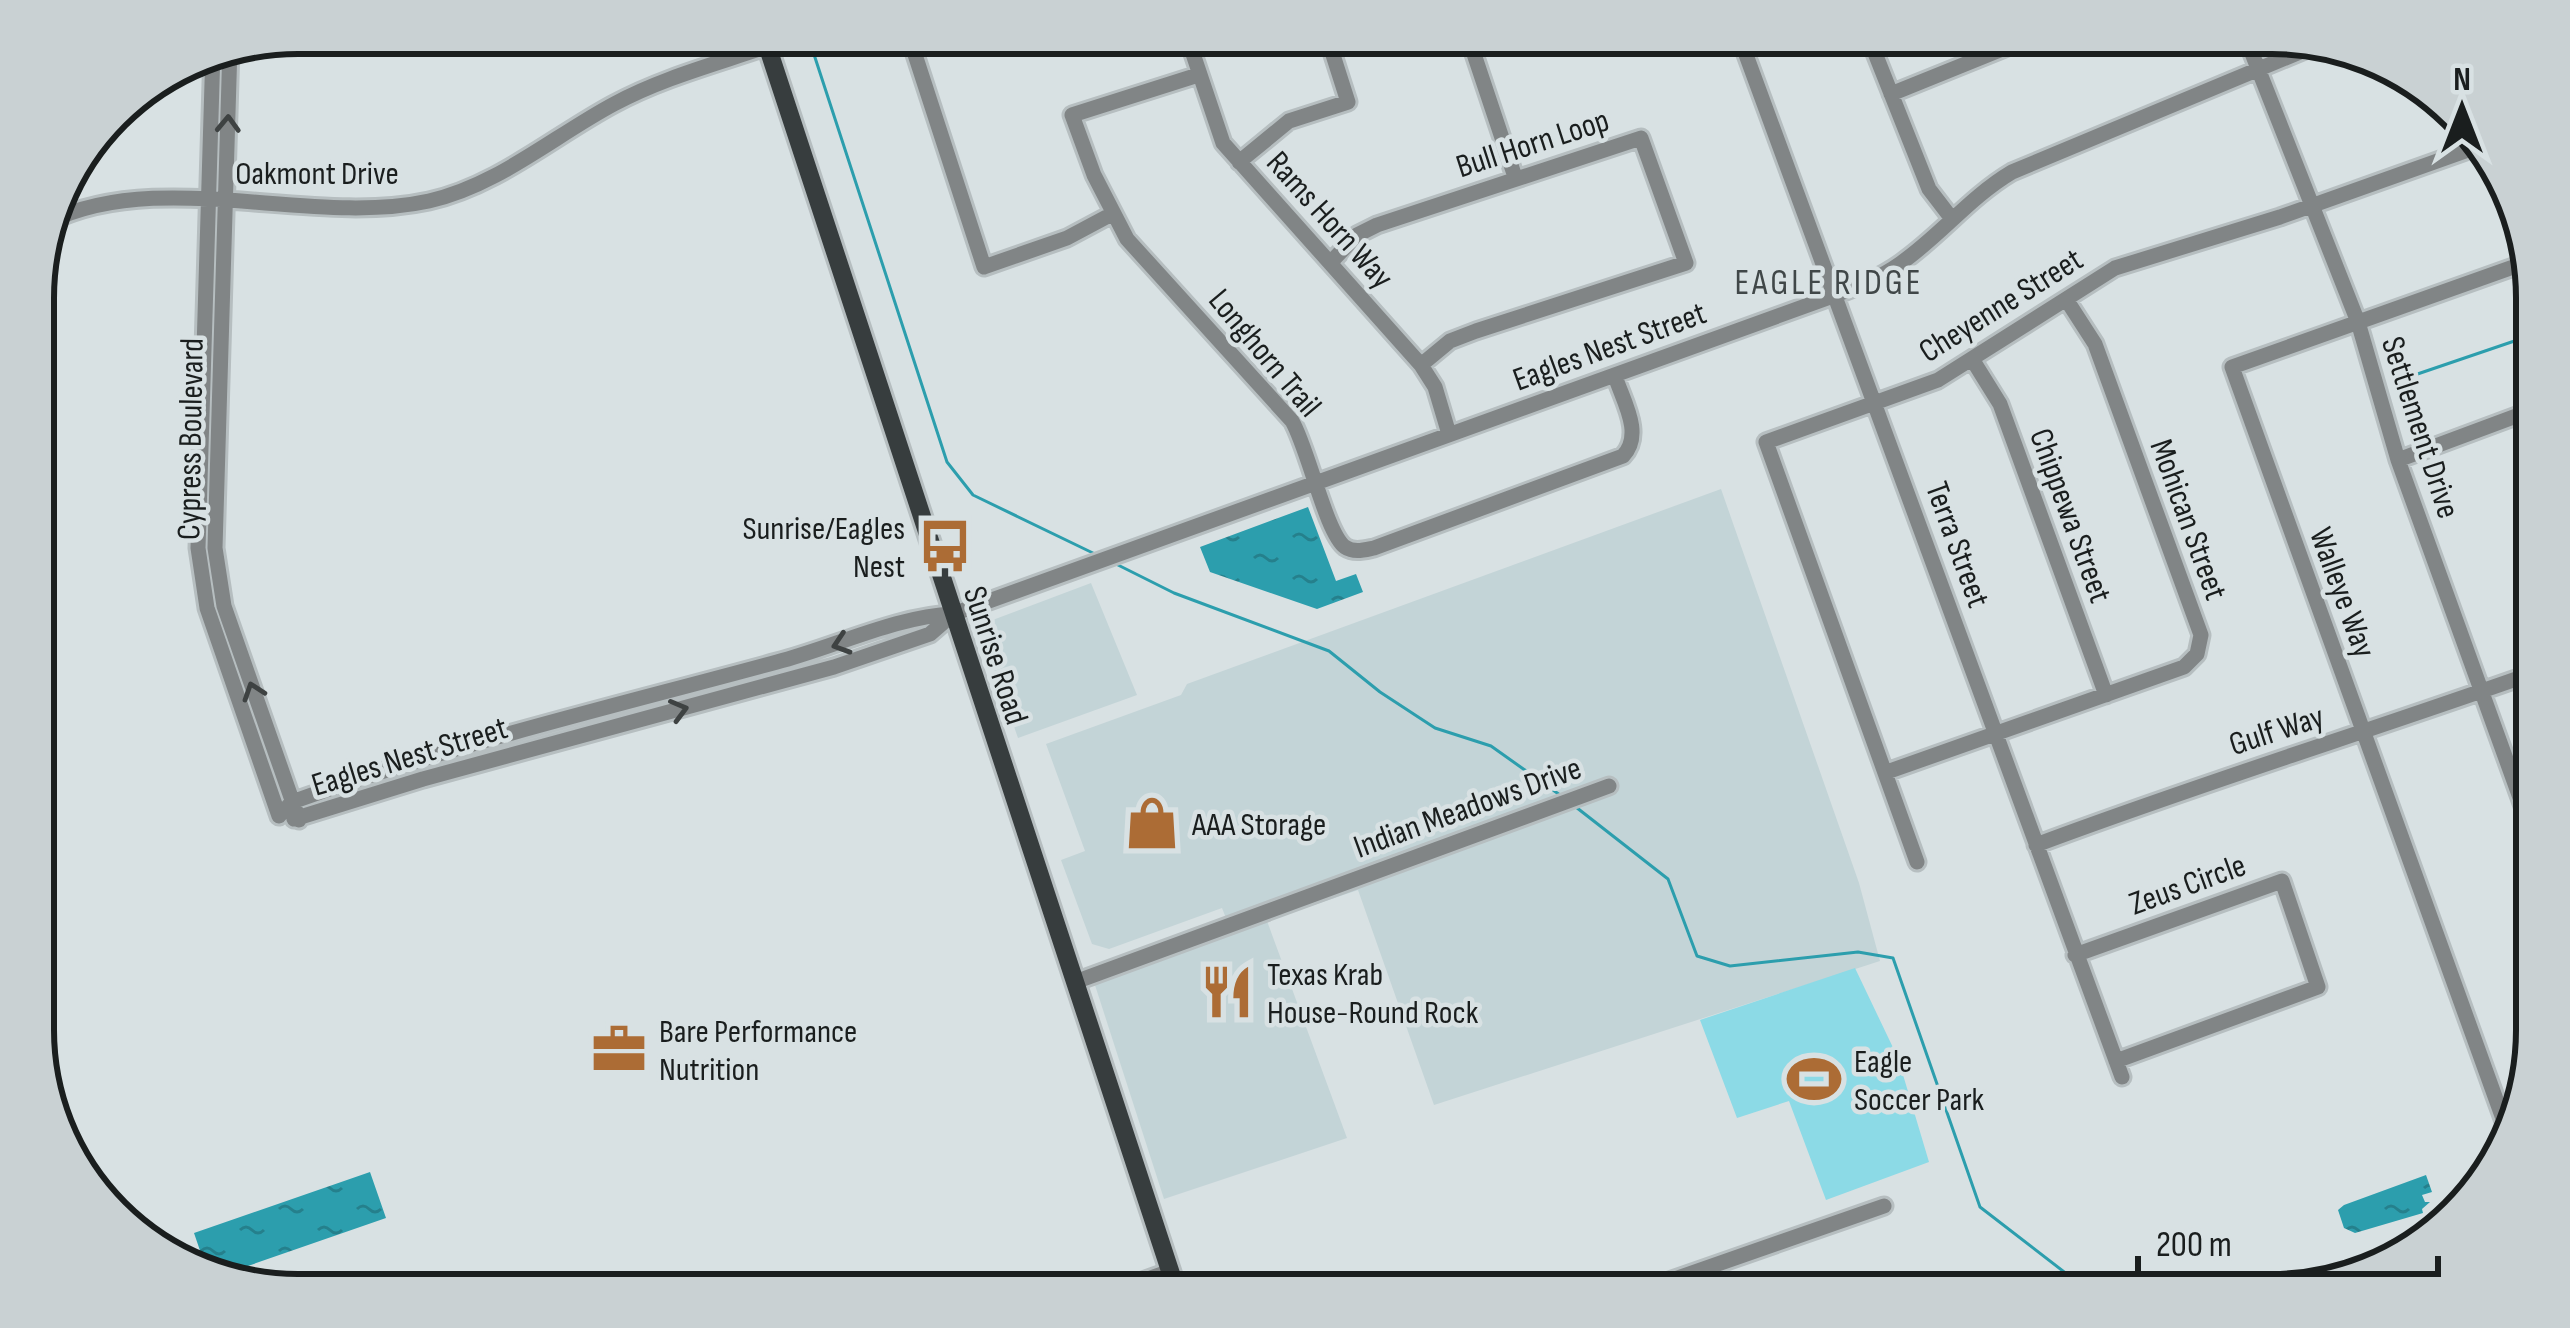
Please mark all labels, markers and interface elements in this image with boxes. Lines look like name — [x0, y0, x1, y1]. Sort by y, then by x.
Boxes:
north arrow — [2402, 48, 2522, 168]
text: N — [2453, 60, 2471, 100]
street label: Bull Horn Loop — [1451, 100, 1614, 187]
one-way arrow — [215, 114, 241, 133]
street label: Rams Horn Way — [1257, 143, 1402, 297]
street label: Oakmont Drive — [235, 154, 399, 194]
street label: Cheyenne Street — [1912, 240, 2090, 372]
district label: EAGLE RIDGE — [1734, 262, 1924, 305]
street label: Longhorn Trail — [1200, 281, 1329, 425]
street label: Eagles Nest Street — [1508, 293, 1712, 400]
street label: Settlement Drive — [2372, 332, 2468, 523]
street label: Cypress Boulevard — [169, 338, 213, 540]
street label: Chippewa Street — [2020, 423, 2120, 608]
street label: Mohican Street — [2141, 434, 2236, 605]
street label: Terra Street — [1916, 477, 1998, 613]
place label: Sunrise/Eagles Nest — [742, 509, 905, 587]
bus stop icon: Sunrise/Eagles Nest — [916, 517, 974, 575]
street label: Walleye Way — [2300, 522, 2384, 663]
street label: Sunrise Road — [954, 581, 1036, 730]
one-way arrow — [831, 630, 852, 655]
one-way arrow — [243, 682, 267, 703]
street label: Gulf Way — [2224, 697, 2329, 765]
one-way arrow — [668, 699, 688, 724]
street label: Eagles Nest Street — [307, 708, 512, 806]
street label: Indian Meadows Drive — [1349, 748, 1587, 868]
shop icon: AAA Storage — [1123, 794, 1181, 852]
place label: AAA Storage — [1191, 805, 1326, 845]
street label: Zeus Circle — [2124, 845, 2251, 924]
place label: Texas Krab House-Round Rock — [1267, 955, 1479, 1033]
restaurant icon: Texas Krab House-Round Rock — [1198, 963, 1256, 1021]
place label: Bare Performance Nutrition — [659, 1012, 857, 1090]
office icon: Bare Performance Nutrition — [590, 1020, 648, 1078]
place label: Eagle Soccer Park — [1854, 1042, 1985, 1120]
sports icon: Eagle Soccer Park — [1785, 1050, 1843, 1108]
scale bar — [2138, 1202, 2438, 1276]
text: 200 m — [2156, 1224, 2232, 1267]

